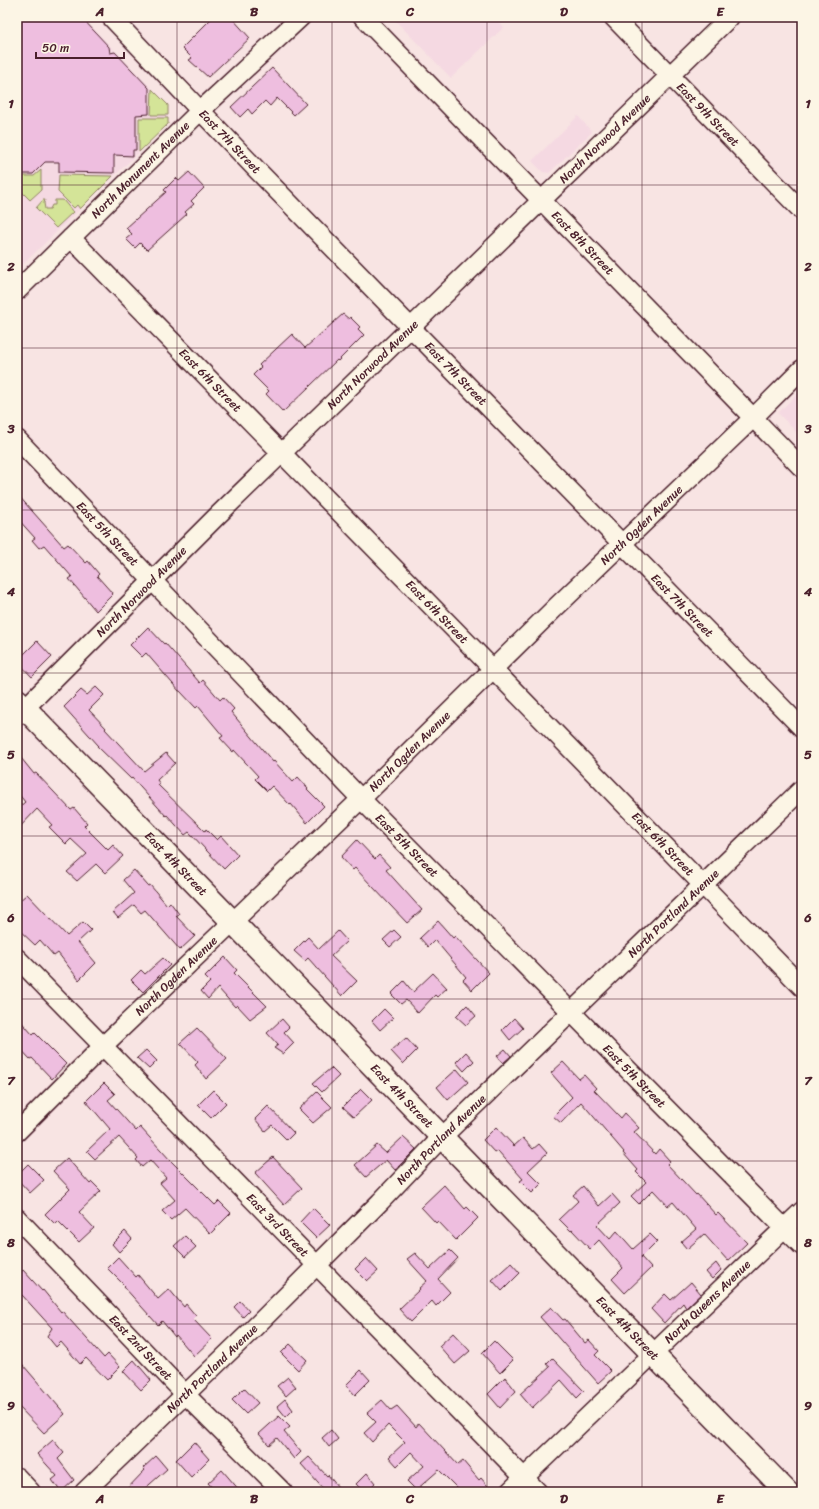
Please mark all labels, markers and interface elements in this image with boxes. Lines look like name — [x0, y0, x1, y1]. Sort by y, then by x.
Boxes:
text: A — [95, 0, 104, 23]
text: B — [250, 0, 259, 23]
text: C — [405, 0, 415, 23]
text: D — [560, 0, 568, 23]
text: E — [716, 0, 725, 23]
scale bar — [36, 34, 124, 60]
text: 50 m — [42, 37, 69, 59]
street label: East 9th Street — [671, 77, 745, 152]
street label: North Norwood Avenue — [554, 88, 656, 189]
text: 1 — [8, 92, 14, 115]
text: 1 — [805, 92, 811, 115]
street label: East 7th Street — [193, 104, 266, 179]
street label: North Monument Avenue — [85, 115, 195, 224]
street label: East 8th Street — [546, 205, 620, 280]
text: 2 — [6, 255, 15, 278]
text: 2 — [803, 255, 812, 278]
street label: North Norwood Avenue — [321, 314, 424, 415]
street label: East 7th Street — [419, 336, 493, 411]
street label: East 6th Street — [173, 343, 247, 418]
text: 3 — [6, 417, 15, 440]
text: 3 — [803, 417, 812, 440]
street label: North Ogden Avenue — [595, 479, 688, 570]
street label: East 5th Street — [71, 496, 144, 572]
street label: North Norwood Avenue — [91, 541, 192, 642]
street label: East 7th Street — [645, 568, 719, 643]
street label: East 6th Street — [400, 574, 474, 649]
text: 4 — [6, 580, 16, 603]
text: 4 — [803, 580, 813, 603]
street label: North Ogden Avenue — [363, 705, 456, 797]
text: 5 — [7, 743, 15, 766]
text: 5 — [804, 743, 812, 766]
street label: East 6th Street — [626, 806, 700, 881]
street label: East 5th Street — [370, 808, 444, 883]
street label: East 4th Street — [139, 826, 213, 901]
street label: North Portland Avenue — [622, 863, 725, 963]
text: 6 — [6, 906, 15, 929]
text: 6 — [803, 906, 812, 929]
street label: North Ogden Avenue — [129, 930, 223, 1021]
street label: East 5th Street — [597, 1039, 671, 1113]
street label: East 4th Street — [365, 1058, 439, 1133]
text: 7 — [7, 1069, 16, 1092]
text: 7 — [804, 1069, 813, 1092]
street label: North Portland Avenue — [391, 1088, 492, 1190]
street label: East 3rd Street — [241, 1188, 314, 1262]
text: 8 — [6, 1231, 15, 1254]
text: 8 — [803, 1231, 812, 1254]
street label: North Queens Avenue — [659, 1254, 756, 1349]
street label: East 4th Street — [591, 1290, 665, 1366]
street label: East 2nd Street — [103, 1309, 178, 1386]
street label: North Portland Avenue — [161, 1318, 264, 1418]
text: 9 — [7, 1394, 15, 1417]
text: 9 — [804, 1394, 812, 1417]
text: A — [95, 1487, 104, 1509]
text: B — [250, 1487, 259, 1509]
text: C — [405, 1487, 415, 1509]
text: D — [560, 1487, 568, 1509]
text: E — [716, 1487, 725, 1509]

